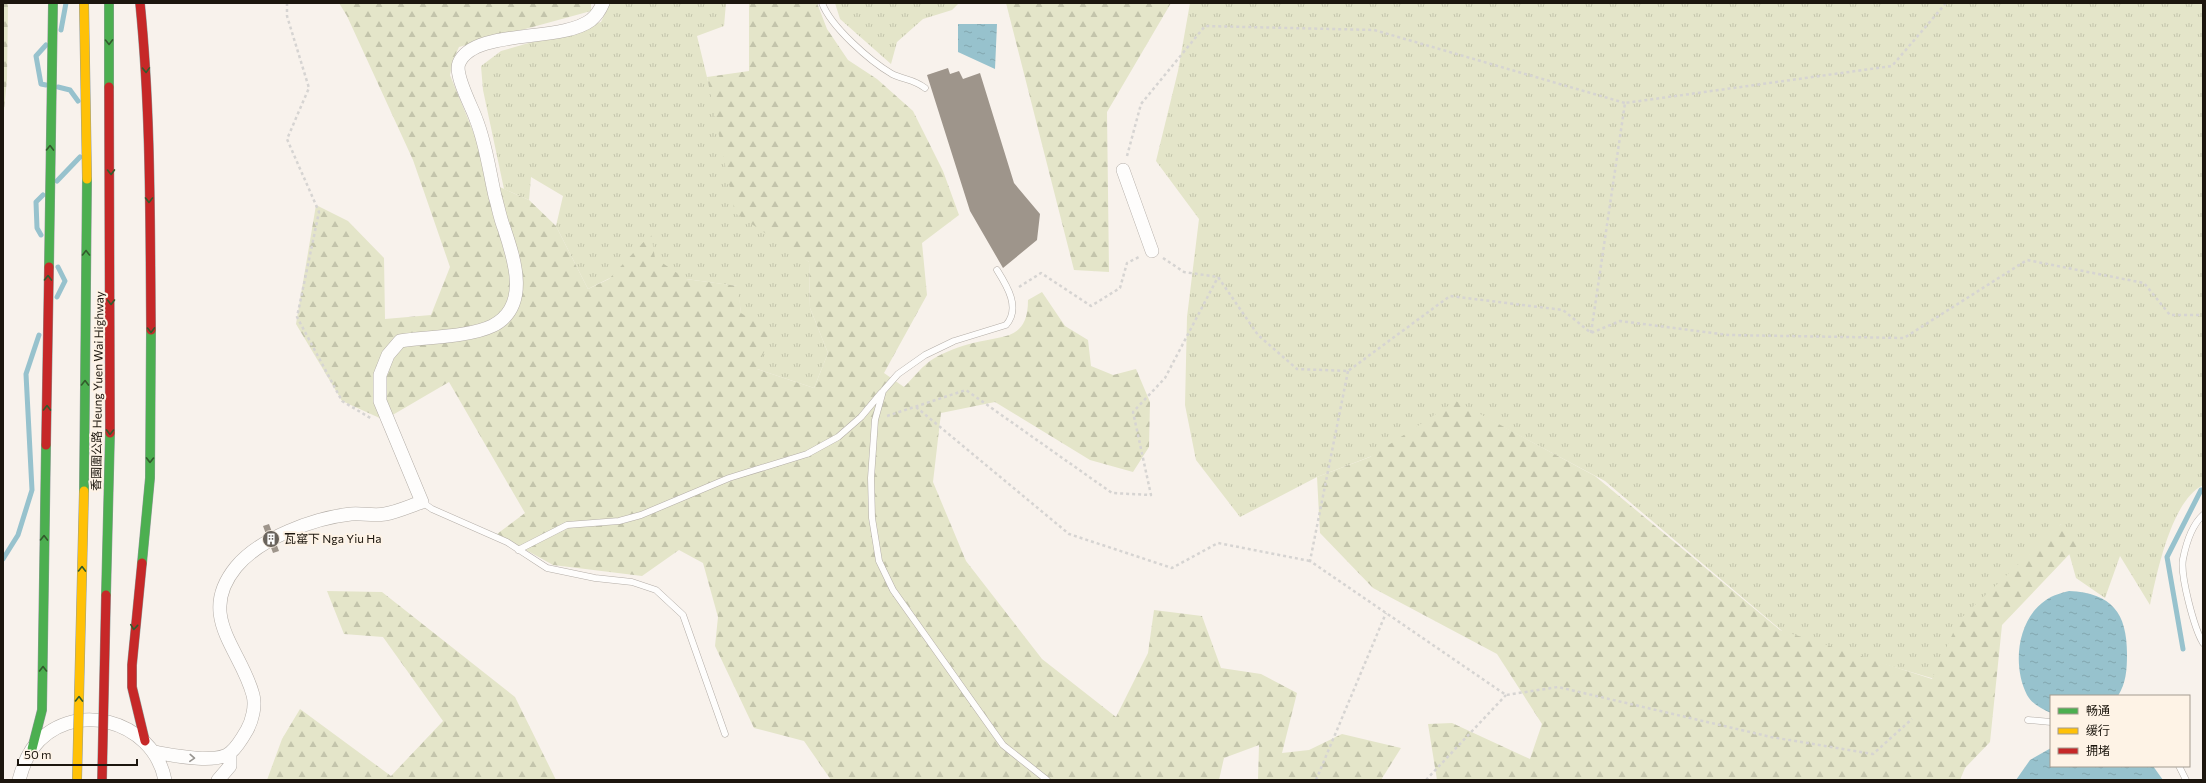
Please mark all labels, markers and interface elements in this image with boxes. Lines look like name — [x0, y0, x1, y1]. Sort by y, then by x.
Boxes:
one-way arrow — [105, 39, 114, 45]
one-way arrow — [142, 67, 150, 73]
one-way arrow — [46, 145, 54, 151]
one-way arrow — [107, 169, 115, 175]
one-way arrow — [145, 197, 153, 203]
one-way arrow — [82, 250, 90, 256]
one-way arrow — [44, 275, 52, 281]
street label: 香園圍公路 Heung Yuen Wai Highway — [88, 291, 106, 491]
one-way arrow — [107, 299, 115, 305]
one-way arrow — [146, 327, 155, 333]
one-way arrow — [81, 380, 89, 386]
one-way arrow — [43, 405, 51, 411]
one-way arrow — [105, 429, 114, 435]
one-way arrow — [146, 457, 154, 463]
building icon: 瓦窰下 Nga Yiu Ha — [261, 529, 281, 549]
place label: 瓦窰下 Nga Yiu Ha — [284, 531, 382, 545]
one-way arrow — [40, 535, 48, 541]
one-way arrow — [78, 566, 86, 572]
one-way arrow — [130, 624, 139, 630]
one-way arrow — [39, 666, 47, 672]
legend — [2050, 695, 2190, 767]
one-way arrow — [75, 696, 83, 702]
text: 畅通 — [2086, 703, 2110, 717]
text: 缓行 — [2086, 723, 2110, 737]
scale bar — [18, 741, 137, 767]
text: 拥堵 — [2086, 743, 2110, 757]
text: 50 m — [24, 747, 52, 761]
one-way arrow — [189, 754, 195, 762]

